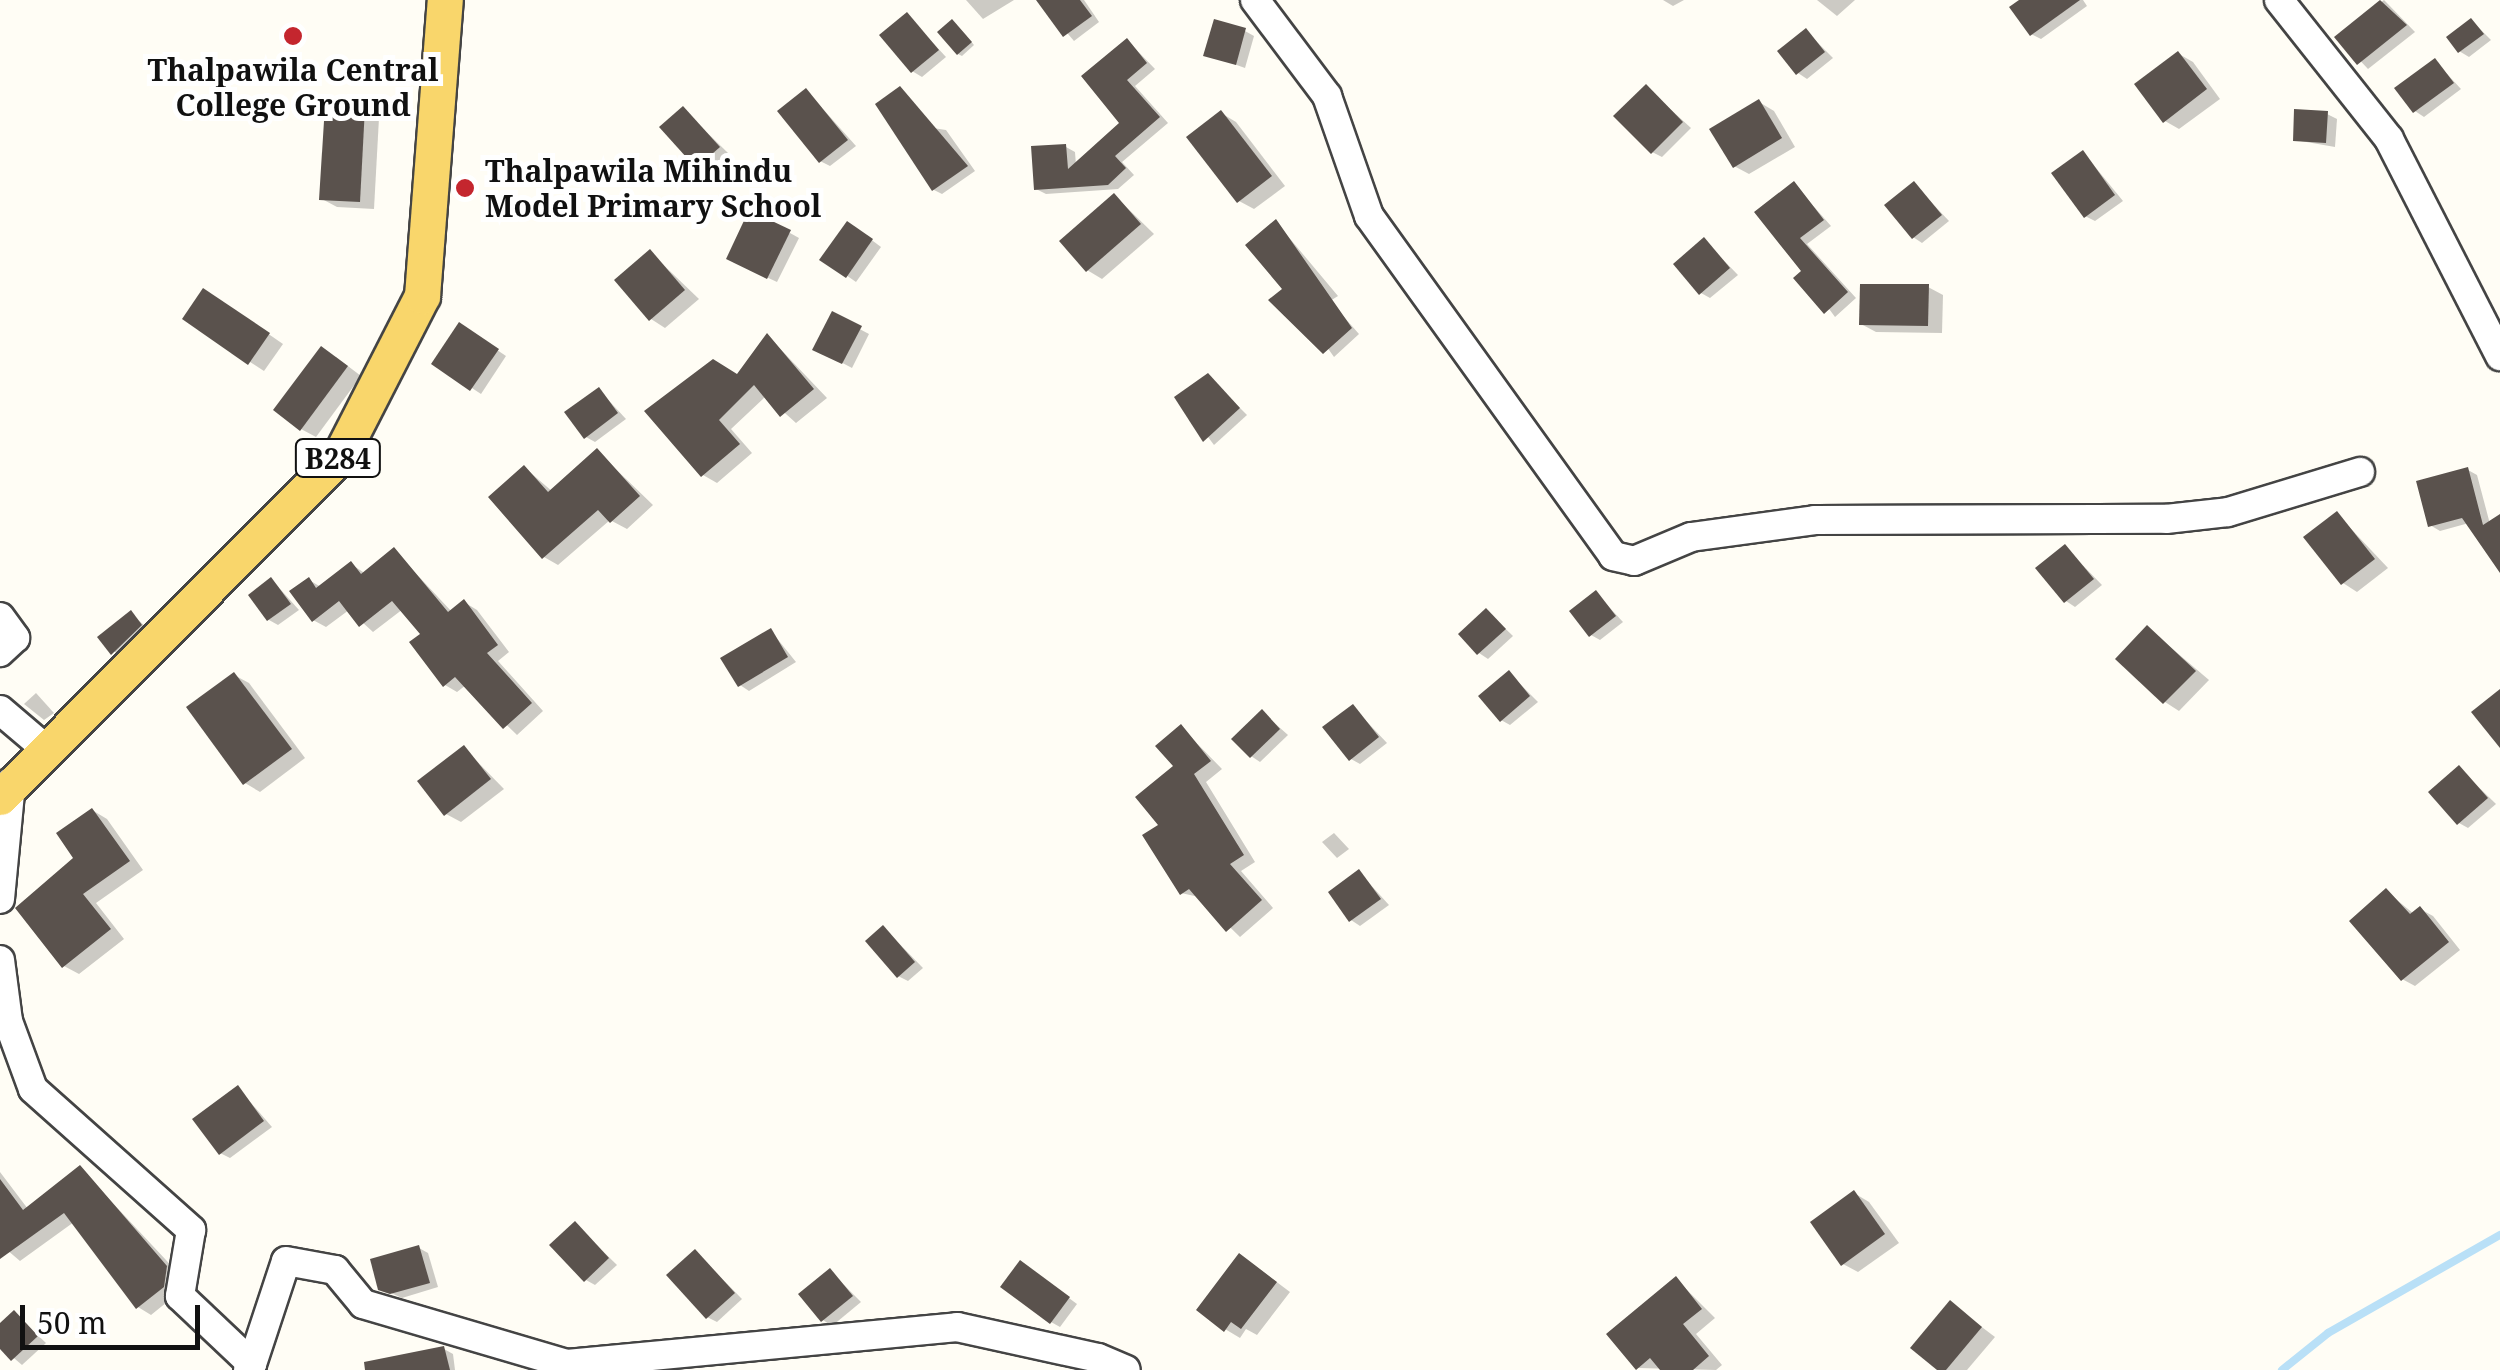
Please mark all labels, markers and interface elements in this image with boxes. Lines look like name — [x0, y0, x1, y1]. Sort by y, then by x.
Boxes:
marker: Thalpawila Central College Ground — [282, 25, 304, 47]
place label: Thalpawila Central College Ground — [147, 52, 439, 122]
place label: Thalpawila Mihindu Model Primary School — [485, 153, 821, 224]
marker: Thalpawila Mihindu Model Primary School — [454, 177, 476, 199]
road number: B284 — [293, 435, 383, 481]
scale bar — [25, 1285, 205, 1347]
text: 50 m — [37, 1302, 107, 1343]

